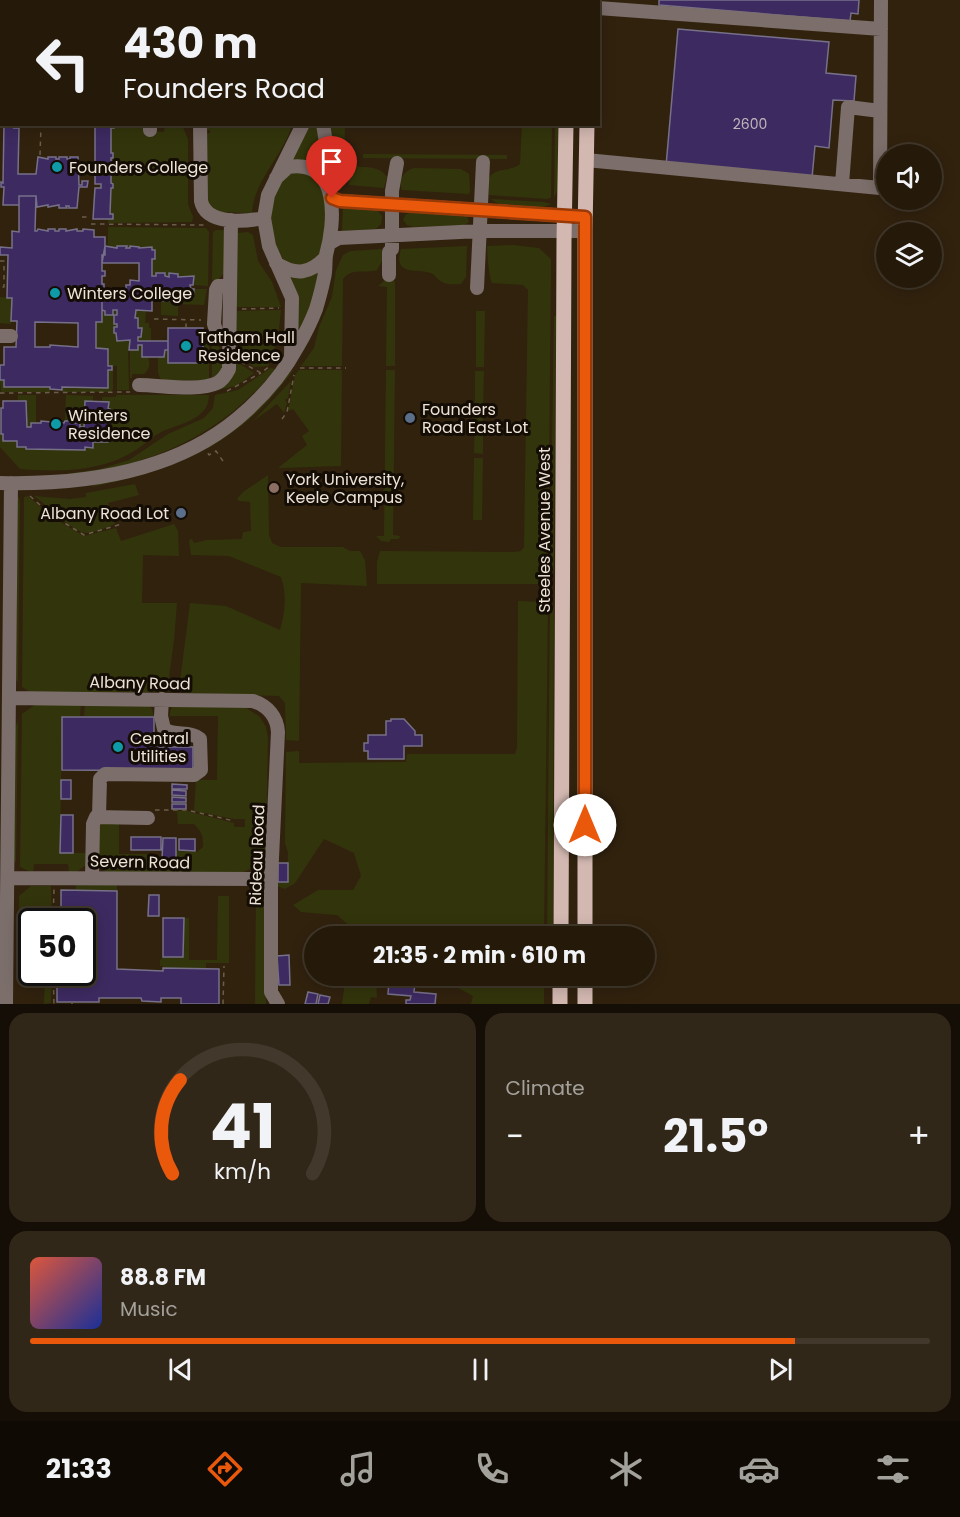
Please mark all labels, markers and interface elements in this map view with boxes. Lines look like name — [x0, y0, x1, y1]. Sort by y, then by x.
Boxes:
text: 430 m — [123, 14, 258, 73]
icon: left — [24, 24, 102, 102]
text: Founders Road — [123, 70, 325, 107]
house number: 2600 — [733, 114, 767, 134]
pin — [306, 136, 357, 198]
map controls — [876, 144, 942, 288]
button: sound — [876, 144, 942, 210]
icon: arrive — [315, 145, 348, 178]
place label: Founders College — [69, 156, 208, 179]
marker: Founders College — [50, 160, 64, 174]
button: layers — [876, 222, 942, 288]
place label: Winters College — [67, 282, 192, 305]
marker: Winters College — [48, 286, 62, 300]
place label: Tatham Hall Residence — [198, 326, 295, 367]
marker: Tatham Hall Residence — [179, 339, 193, 353]
place label: Founders Road East Lot — [422, 398, 528, 439]
place label: Winters Residence — [68, 404, 151, 445]
marker: Founders Road East Lot — [403, 411, 417, 425]
marker: Winters Residence — [49, 417, 63, 431]
street label: Steeles Avenue West — [533, 447, 556, 613]
place label: York University, Keele Campus — [286, 468, 404, 509]
marker: York University, Keele Campus — [267, 481, 281, 495]
place label: Albany Road Lot — [40, 502, 169, 525]
marker: Albany Road Lot — [174, 506, 188, 520]
street label: Albany Road — [89, 671, 191, 695]
place label: Central Utilities — [130, 727, 189, 768]
marker: Central Utilities — [111, 740, 125, 754]
position arrow — [553, 793, 617, 857]
street label: Rideau Road — [244, 804, 270, 906]
street label: Severn Road — [90, 850, 190, 874]
speed limit sign: 50 — [18, 908, 96, 986]
text: 21:35 · 2 min · 610 m — [373, 940, 586, 971]
text: Climate — [506, 1074, 585, 1102]
text: 41 — [209, 1082, 275, 1170]
text: 21.5° — [663, 1105, 768, 1168]
text: − — [506, 1113, 524, 1160]
text: + — [907, 1113, 930, 1160]
text: km/h — [214, 1157, 271, 1188]
text: 88.8 FM — [120, 1262, 206, 1293]
text: Music — [120, 1295, 178, 1323]
icon: previous — [164, 1353, 197, 1386]
icon: pause — [464, 1353, 497, 1386]
icon: next — [764, 1353, 797, 1386]
icon: directions — [204, 1448, 246, 1490]
icon: music — [337, 1448, 379, 1490]
icon: phone — [471, 1448, 513, 1490]
icon: climate — [605, 1448, 647, 1490]
icon: car — [738, 1448, 780, 1490]
icon: filters — [872, 1448, 914, 1490]
text: 21:33 — [46, 1450, 112, 1487]

